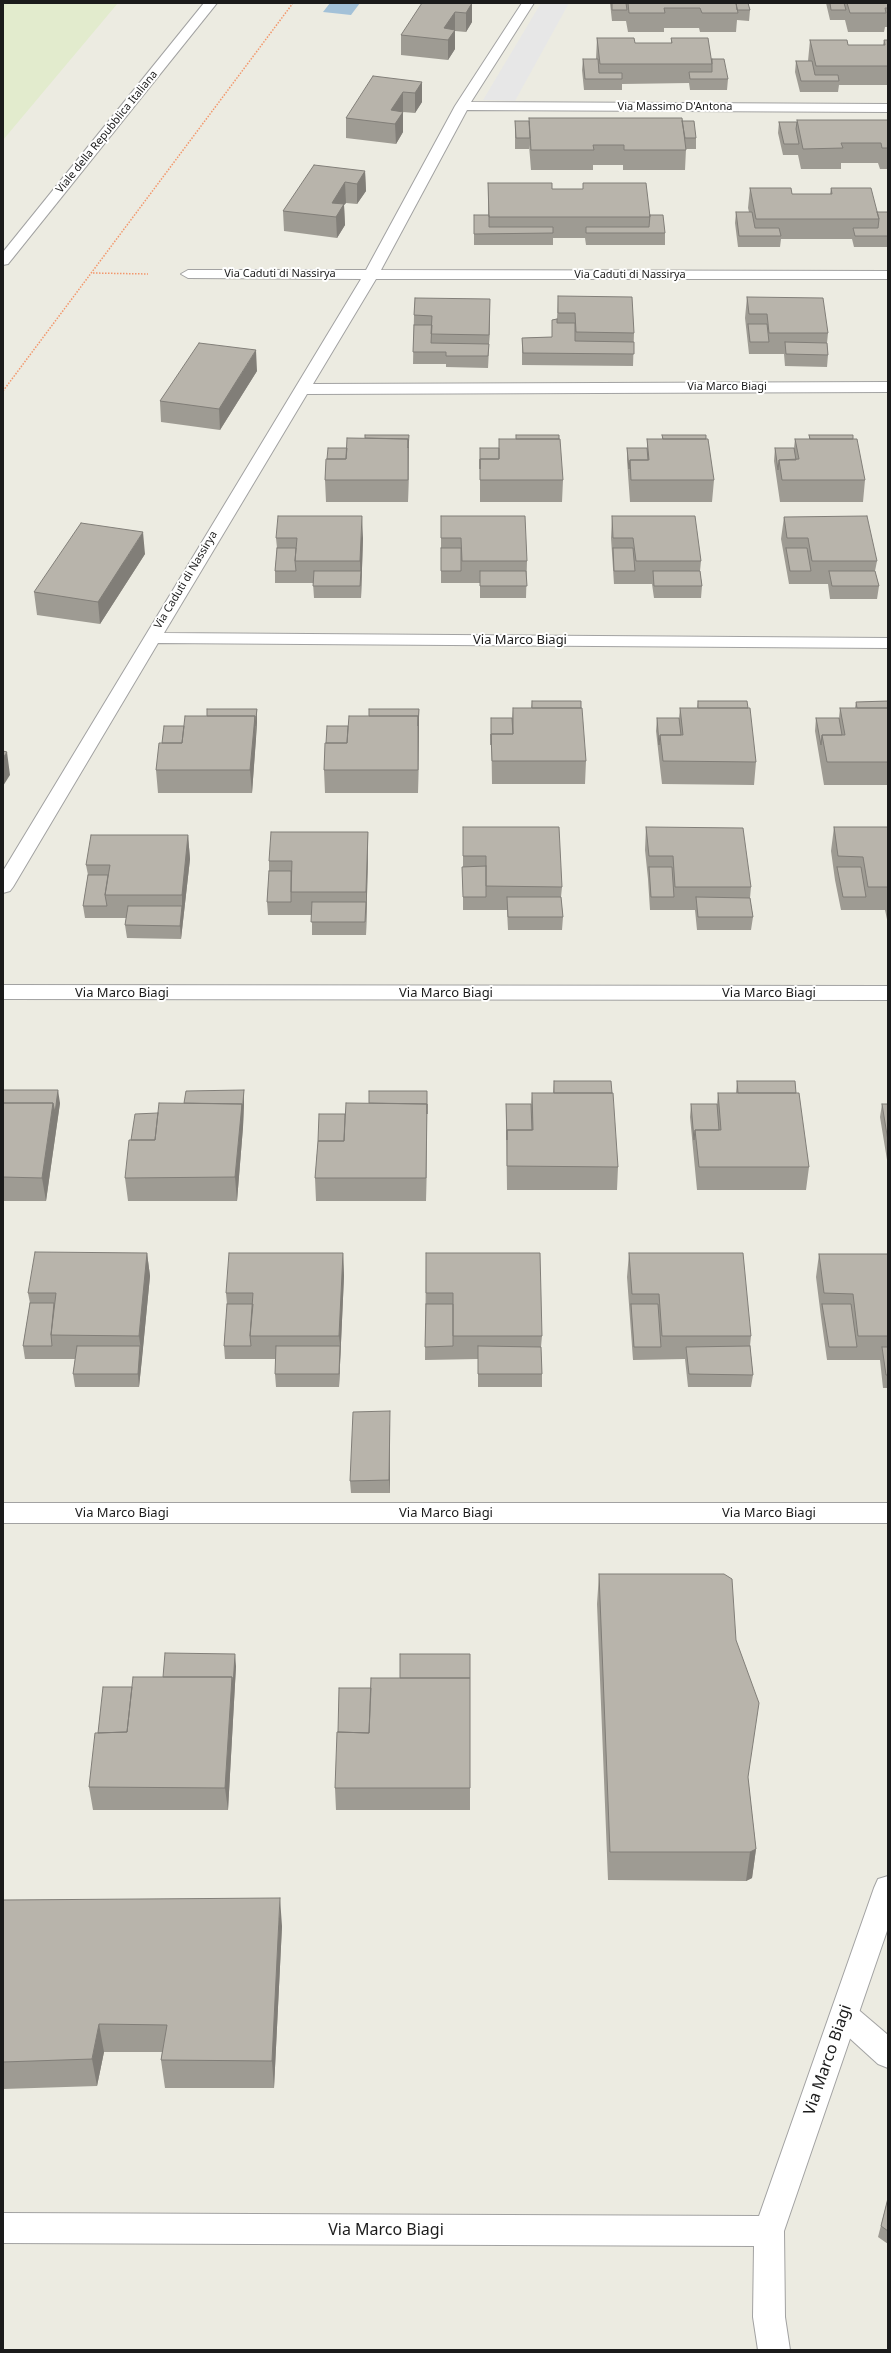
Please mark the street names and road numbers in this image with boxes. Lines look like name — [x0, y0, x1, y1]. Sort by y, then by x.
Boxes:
street label: Viale della Repubblica Italiana — [53, 68, 161, 196]
street label: Via Massimo D'Antona — [618, 100, 732, 114]
street label: Via Caduti di Nassirya — [224, 267, 336, 281]
street label: Via Caduti di Nassirya — [574, 268, 686, 282]
street label: Via Marco Biagi — [687, 380, 767, 394]
street label: Via Caduti di Nassirya — [152, 529, 220, 631]
street label: Via Marco Biagi — [473, 632, 567, 648]
street label: Via Marco Biagi — [75, 985, 169, 1001]
street label: Via Marco Biagi — [399, 985, 493, 1001]
street label: Via Marco Biagi — [722, 985, 816, 1001]
street label: Via Marco Biagi — [75, 1505, 169, 1521]
street label: Via Marco Biagi — [399, 1505, 493, 1521]
street label: Via Marco Biagi — [722, 1505, 816, 1521]
street label: Via Marco Biagi — [800, 2002, 856, 2118]
street label: Via Marco Biagi — [328, 2220, 444, 2240]

